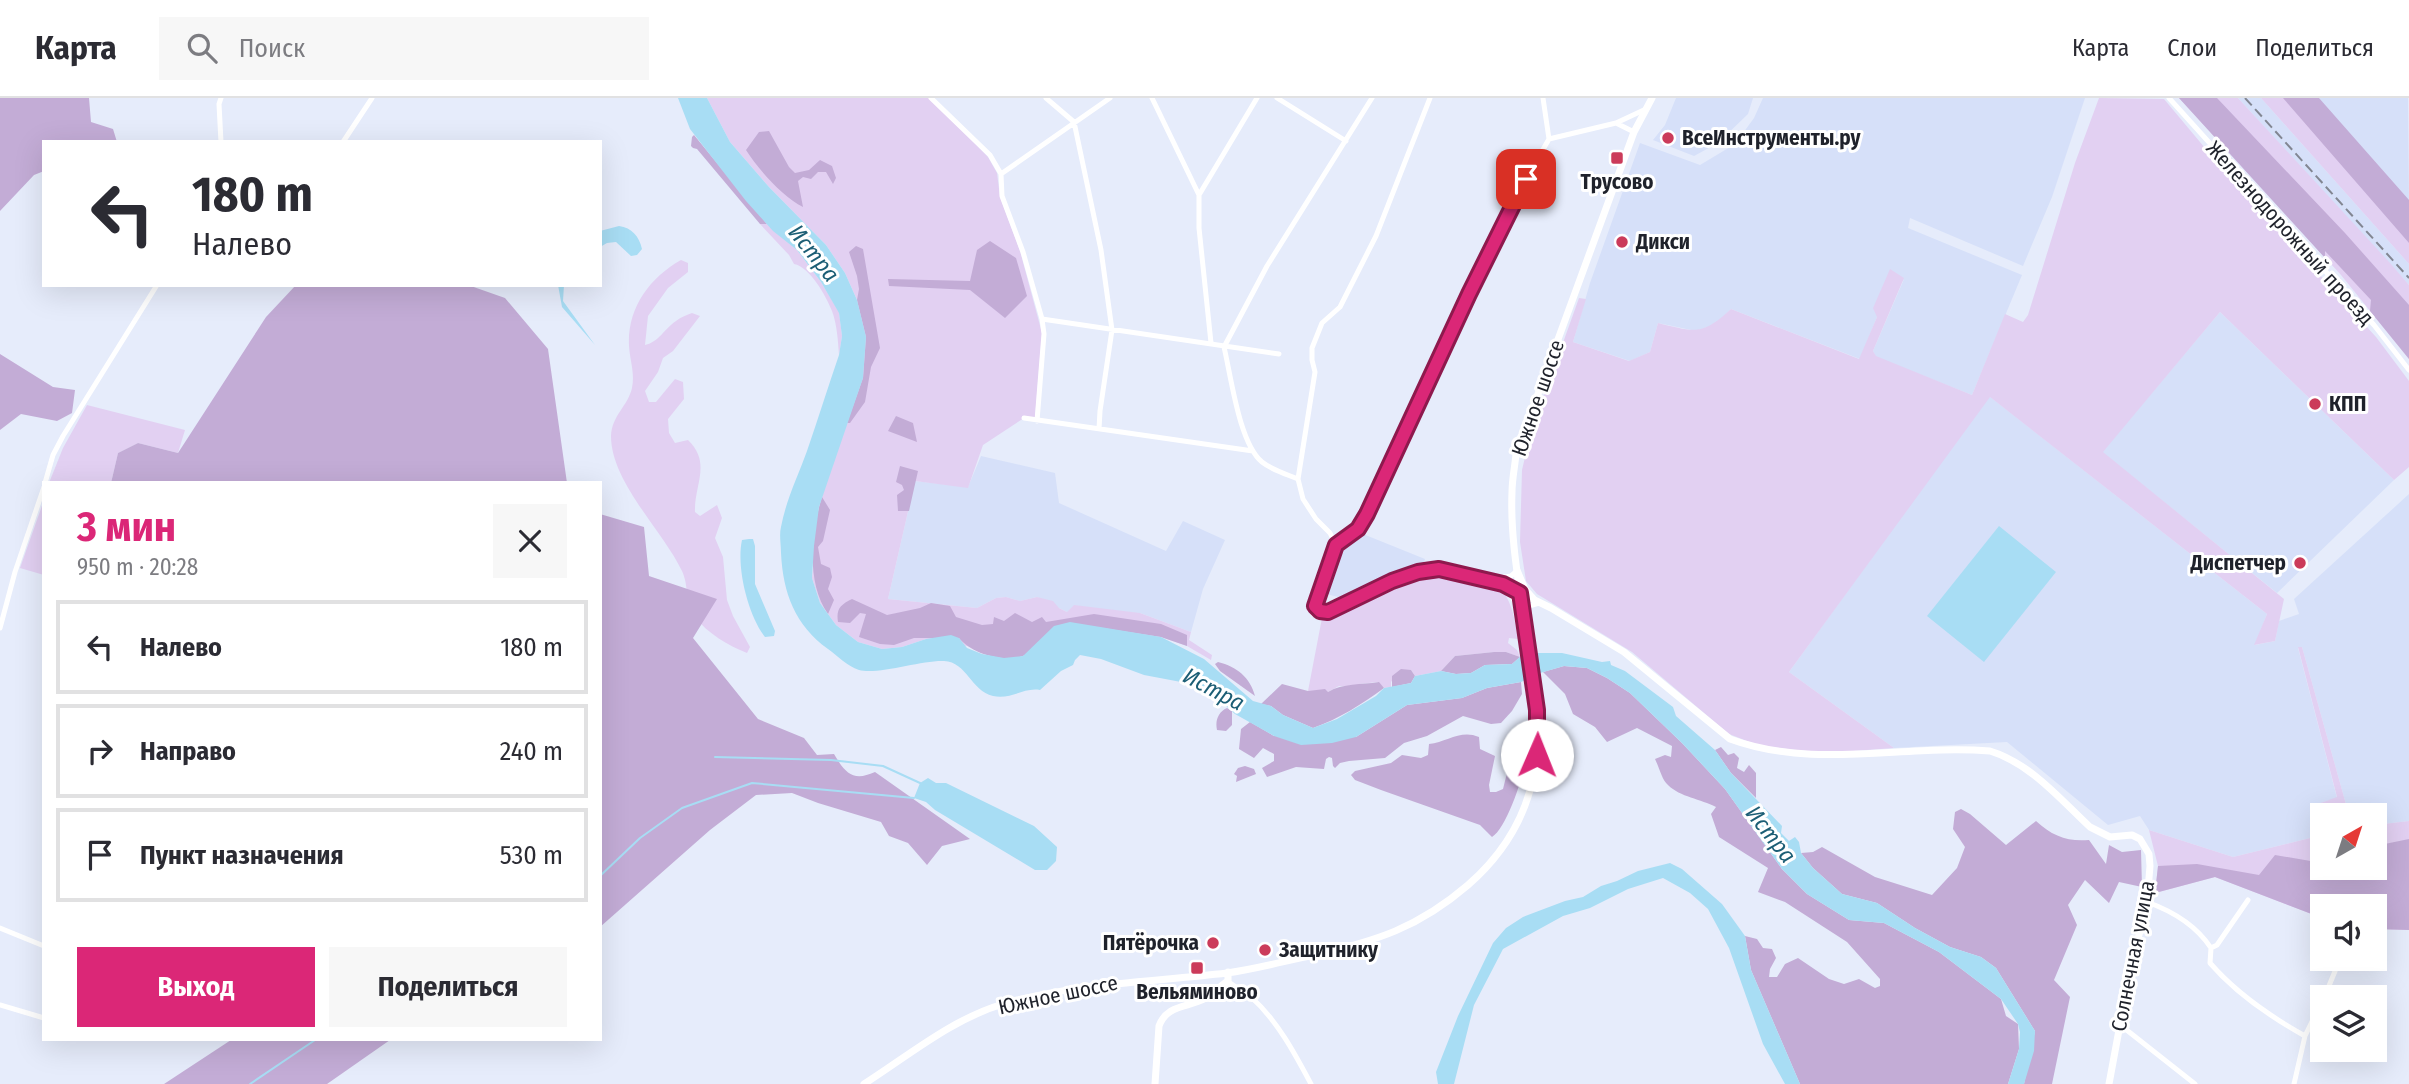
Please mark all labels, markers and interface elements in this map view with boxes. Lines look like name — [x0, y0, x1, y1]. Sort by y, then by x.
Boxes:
search box — [159, 17, 649, 80]
text: Карта — [35, 28, 117, 68]
icon: search — [183, 29, 221, 67]
text: Поиск — [239, 33, 305, 64]
text: Карта — [2072, 34, 2129, 62]
text: Слои — [2167, 34, 2217, 62]
text: Поделиться — [2255, 34, 2374, 62]
place label: ВсеИнструменты.ру — [1682, 125, 1862, 151]
marker: ВсеИнструменты.ру — [1660, 130, 1676, 146]
street label: Железнодорожный проезд — [2200, 136, 2380, 330]
pin — [1496, 149, 1556, 209]
marker: Трусово — [1609, 150, 1625, 166]
icon: arrive — [1507, 160, 1545, 198]
text: 180 m — [192, 165, 313, 224]
icon: left — [77, 168, 168, 259]
place label: Трусово — [1581, 169, 1653, 195]
water label: Истра — [783, 219, 845, 287]
text: Налево — [192, 225, 292, 263]
place label: Дикси — [1635, 229, 1690, 255]
marker: Дикси — [1614, 234, 1630, 250]
street label: Южное шоссе — [1506, 336, 1570, 460]
place label: КПП — [2329, 391, 2366, 417]
marker: КПП — [2307, 396, 2323, 412]
text: 3 мин — [77, 502, 176, 552]
button: close — [493, 504, 567, 578]
place label: Диспетчер — [2190, 550, 2286, 576]
text: 950 m · 20:28 — [77, 553, 198, 581]
marker: Диспетчер — [2292, 555, 2308, 571]
icon: left — [81, 628, 119, 666]
text: Налево — [140, 632, 222, 663]
text: 180 m — [500, 632, 563, 663]
water label: Истра — [1179, 661, 1249, 717]
position arrow — [1500, 718, 1574, 792]
icon: right — [81, 732, 119, 770]
text: Направо — [140, 736, 236, 767]
text: 240 m — [500, 736, 563, 767]
water label: Истра — [1740, 800, 1802, 868]
north arrow — [2310, 803, 2387, 880]
map controls — [2310, 803, 2387, 1062]
icon: arrive — [81, 836, 119, 874]
text: Пункт назначения — [140, 840, 344, 871]
text: 530 m — [500, 840, 563, 871]
street label: Солнечная улица — [2106, 878, 2160, 1034]
button: sound — [2310, 894, 2387, 971]
place label: Пятёрочка — [1103, 930, 1199, 956]
marker: Пятёрочка — [1205, 935, 1221, 951]
place label: Защитнику — [1278, 937, 1379, 963]
marker: Защитнику — [1257, 942, 1273, 958]
button: Выход — [77, 947, 315, 1027]
button: Поделиться — [329, 947, 567, 1027]
marker: Вельяминово — [1189, 960, 1205, 976]
street label: Южное шоссе — [996, 970, 1120, 1020]
place label: Вельяминово — [1136, 979, 1258, 1005]
button: layers — [2310, 985, 2387, 1062]

